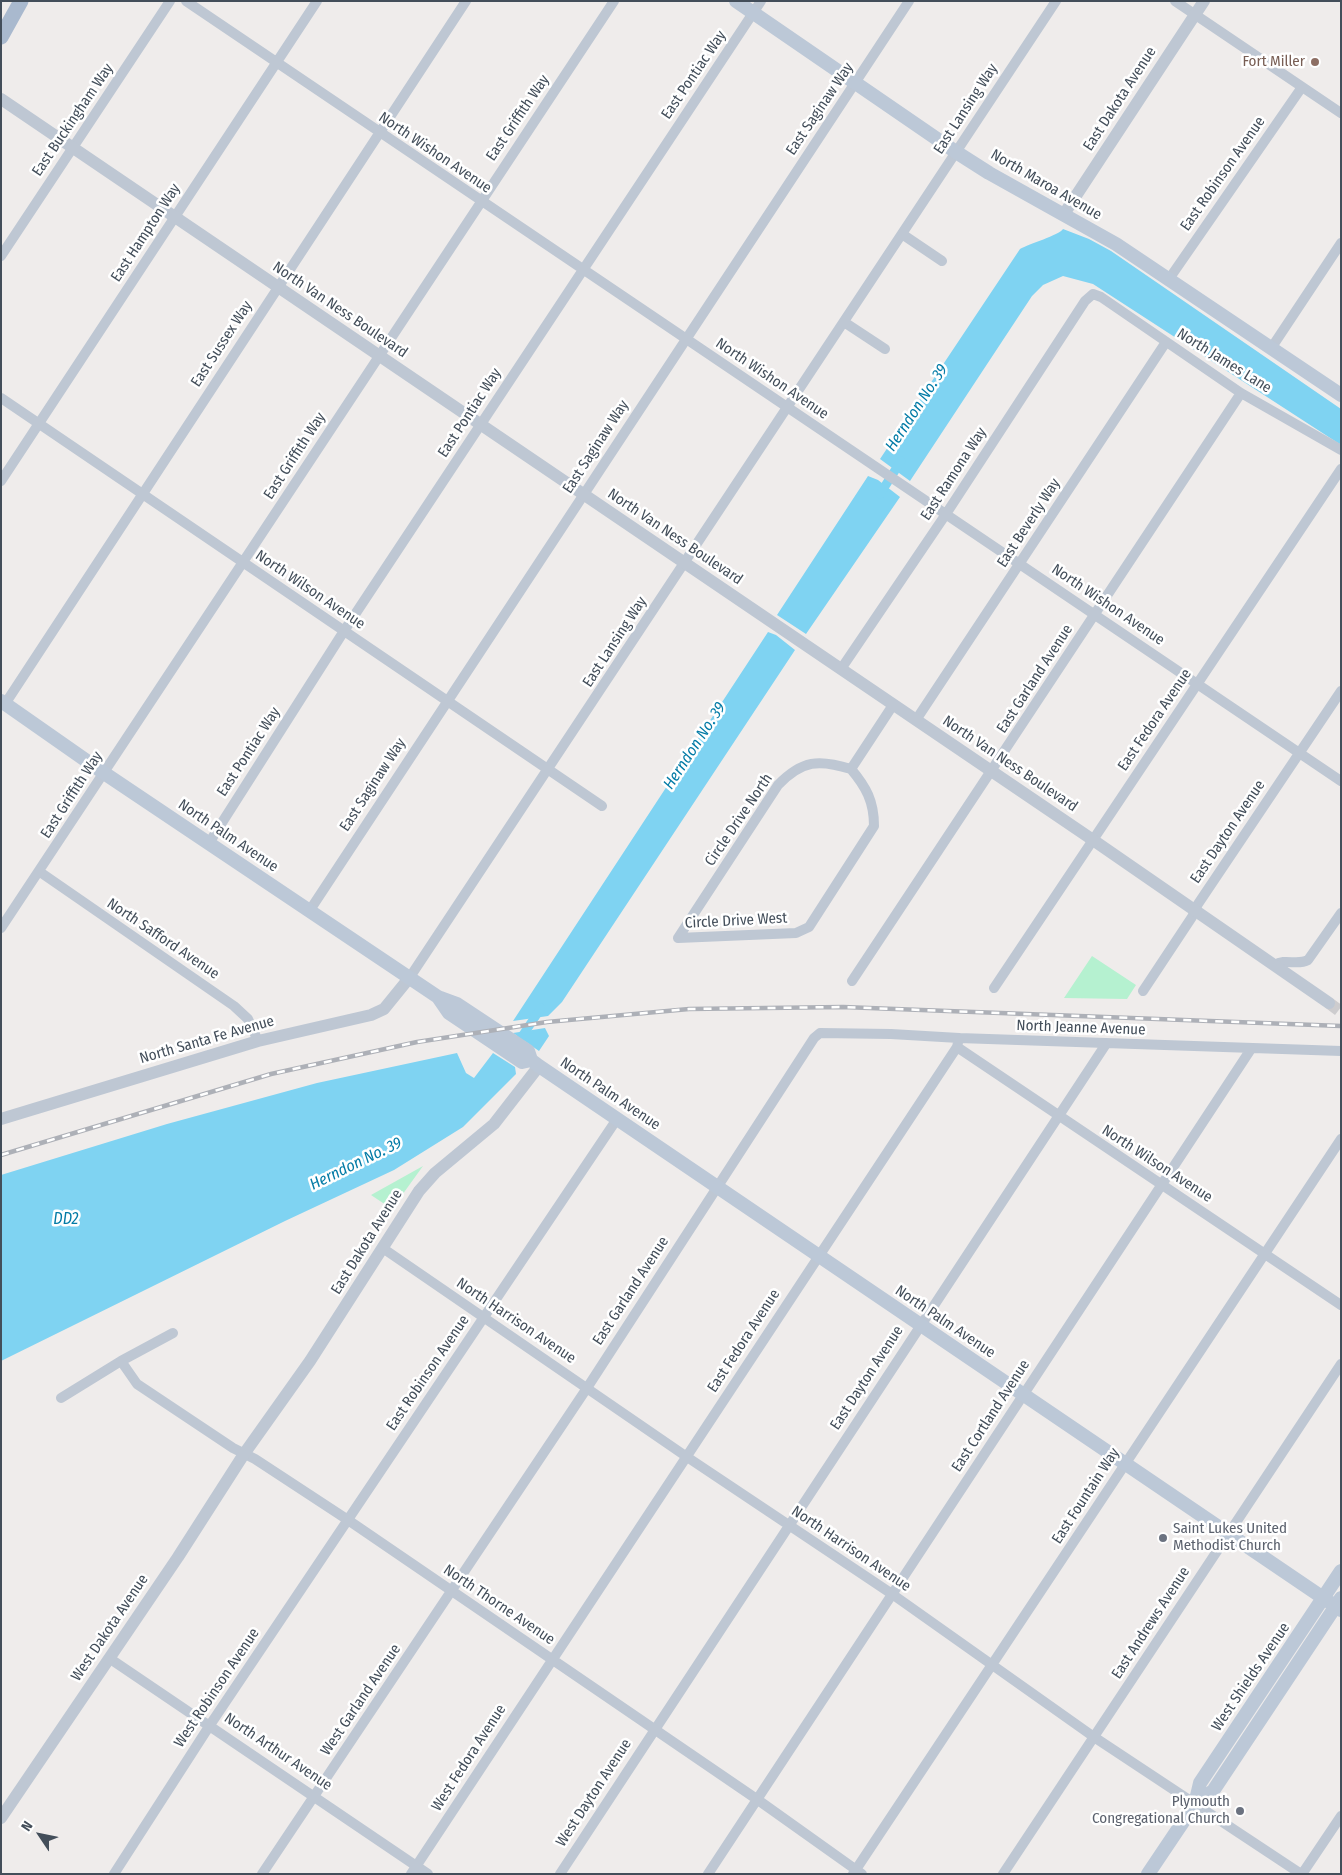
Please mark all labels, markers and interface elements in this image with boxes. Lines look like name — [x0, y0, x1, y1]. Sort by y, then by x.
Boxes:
street label: East Pontiac Way — [658, 27, 730, 123]
street label: East Dakota Avenue — [1080, 44, 1160, 154]
place label: Fort Miller — [1242, 53, 1305, 71]
marker: Fort Miller — [1309, 56, 1321, 68]
street label: East Saginaw Way — [782, 59, 858, 159]
street label: East Buckingham Way — [29, 60, 117, 180]
street label: East Lansing Way — [930, 60, 1002, 158]
street label: East Griffith Way — [483, 72, 553, 164]
street label: North Wishon Avenue — [375, 109, 495, 197]
street label: East Robinson Avenue — [1177, 113, 1269, 235]
street label: North Maroa Avenue — [987, 146, 1105, 224]
street label: East Hampton Way — [108, 181, 184, 285]
street label: North Van Ness Boulevard — [269, 258, 411, 362]
street label: East Sussex Way — [188, 298, 256, 390]
street label: North James Lane — [1173, 325, 1275, 397]
street label: North Wishon Avenue — [712, 335, 832, 423]
water label: Herndon No. 39 — [882, 361, 952, 455]
street label: East Pontiac Way — [434, 365, 506, 461]
street label: East Saginaw Way — [559, 397, 633, 497]
street label: East Griffith Way — [260, 409, 330, 503]
street label: East Ramona Way — [917, 424, 991, 524]
street label: East Beverly Way — [994, 475, 1064, 571]
street label: North Van Ness Boulevard — [604, 485, 746, 589]
street label: North Wilson Avenue — [252, 547, 368, 633]
street label: North Wishon Avenue — [1048, 561, 1168, 649]
street label: East Lansing Way — [579, 593, 651, 691]
street label: East Garland Avenue — [993, 621, 1077, 737]
street label: East Fedora Avenue — [1114, 666, 1196, 774]
water label: Herndon No. 39 — [660, 699, 730, 793]
street label: East Pontiac Way — [213, 704, 285, 800]
street label: North Van Ness Boulevard — [939, 712, 1081, 816]
street label: East Saginaw Way — [336, 735, 410, 835]
street label: East Griffith Way — [37, 748, 107, 842]
street label: Circle Drive North — [701, 770, 777, 870]
street label: East Dayton Avenue — [1187, 777, 1269, 887]
street label: North Palm Avenue — [174, 796, 282, 876]
street label: North Safford Avenue — [103, 895, 223, 983]
street label: Circle Drive West — [684, 909, 788, 933]
street label: North Santa Fe Avenue — [138, 1012, 276, 1068]
street label: North Jeanne Avenue — [1016, 1017, 1146, 1039]
street label: North Palm Avenue — [556, 1054, 664, 1134]
street label: North Wilson Avenue — [1098, 1122, 1216, 1206]
water label: Herndon No. 39 — [307, 1133, 405, 1195]
street label: East Dakota Avenue — [327, 1186, 407, 1298]
water label: DD2 — [53, 1210, 79, 1230]
street label: East Garland Avenue — [589, 1233, 673, 1349]
street label: North Harrison Avenue — [453, 1274, 579, 1368]
street label: North Palm Avenue — [891, 1282, 999, 1362]
street label: East Fedora Avenue — [704, 1286, 784, 1396]
street label: East Robinson Avenue — [383, 1312, 473, 1434]
street label: East Dayton Avenue — [827, 1323, 907, 1433]
street label: East Cortland Avenue — [948, 1357, 1034, 1475]
street label: East Fountain Way — [1048, 1445, 1124, 1547]
street label: North Harrison Avenue — [788, 1502, 914, 1596]
place label: Saint Lukes United Methodist Church — [1173, 1520, 1287, 1555]
marker: Saint Lukes United Methodist Church — [1157, 1532, 1169, 1544]
street label: North Thorne Avenue — [440, 1561, 558, 1649]
street label: East Andrews Avenue — [1108, 1564, 1194, 1682]
street label: West Dakota Avenue — [68, 1571, 152, 1685]
street label: West Shields Avenue — [1208, 1619, 1294, 1735]
street label: West Robinson Avenue — [170, 1625, 264, 1751]
street label: West Garland Avenue — [317, 1641, 405, 1759]
street label: West Fedora Avenue — [428, 1701, 510, 1815]
street label: North Arthur Avenue — [221, 1709, 335, 1795]
street label: West Dayton Avenue — [552, 1736, 636, 1850]
place label: Plymouth Congregational Church — [1092, 1793, 1230, 1828]
marker: Plymouth Congregational Church — [1234, 1805, 1246, 1817]
north arrow — [15, 1810, 65, 1860]
text: N — [18, 1818, 37, 1835]

